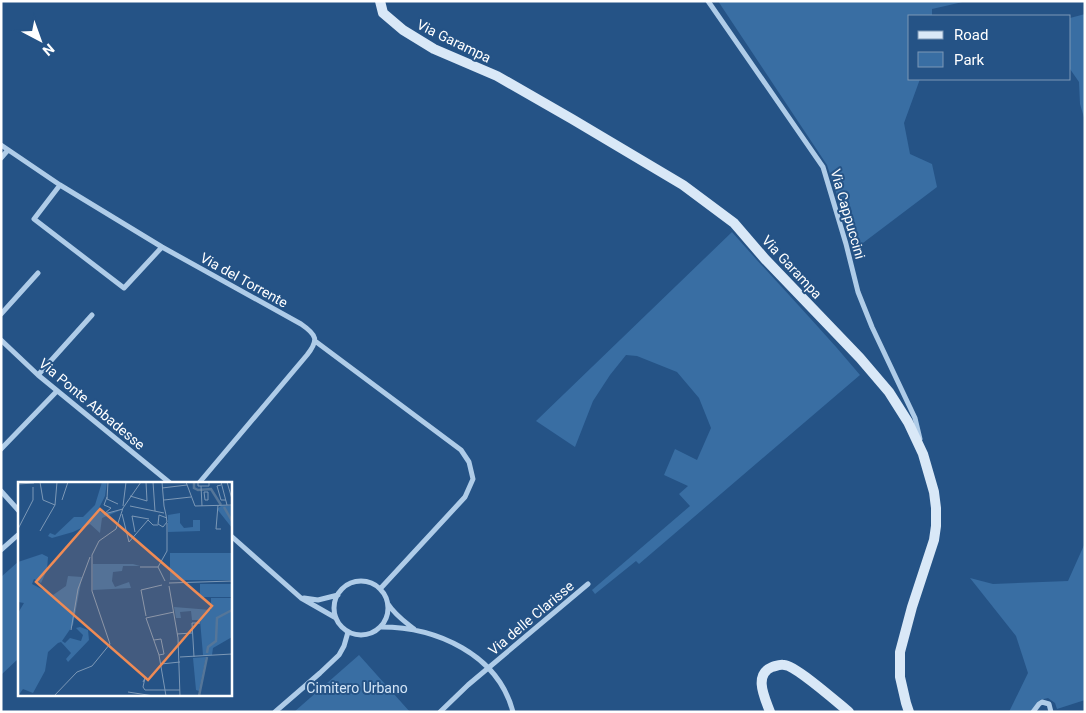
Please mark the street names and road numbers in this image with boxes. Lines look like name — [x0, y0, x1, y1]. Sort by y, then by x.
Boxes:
street label: Via Garampa — [414, 16, 494, 66]
street label: Via Cappuccini — [828, 167, 868, 261]
street label: Via Garampa — [759, 232, 825, 302]
street label: Via del Torrente — [197, 249, 291, 311]
street label: Via Ponte Abbadesse — [36, 355, 148, 453]
street label: Via delle Clarisse — [485, 578, 577, 658]

